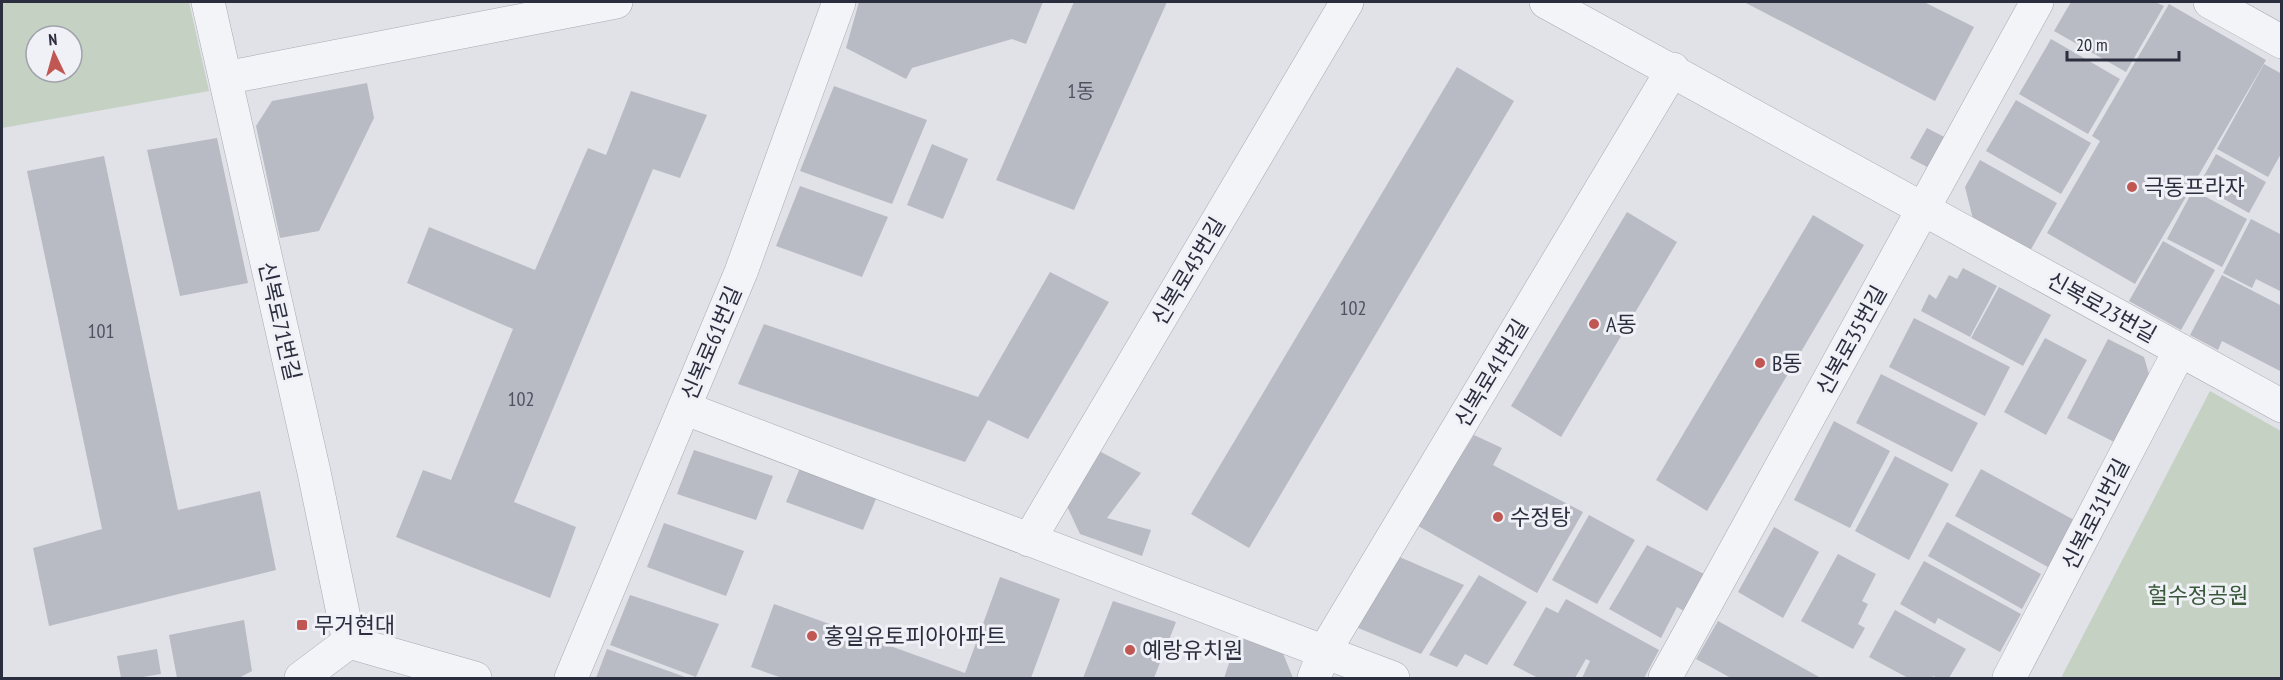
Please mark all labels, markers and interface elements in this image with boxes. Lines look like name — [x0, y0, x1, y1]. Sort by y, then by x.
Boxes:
north arrow — [24, 24, 84, 84]
scale bar — [2067, 24, 2180, 62]
text: N — [48, 29, 58, 49]
text: 20 m — [2076, 33, 2108, 56]
house number: 1동 — [1067, 78, 1095, 104]
place label: 극동프라자 — [2144, 173, 2245, 201]
marker: 극동프라자 — [2125, 180, 2139, 194]
street label: 신복로45번길 — [1145, 212, 1231, 330]
street label: 신복로71번길 — [253, 259, 307, 383]
street label: 신복로23번길 — [2042, 265, 2162, 349]
street label: 신복로35번길 — [1809, 280, 1893, 400]
street label: 신복로61번길 — [674, 282, 748, 404]
house number: 102 — [1340, 295, 1367, 321]
place label: A동 — [1606, 310, 1637, 338]
street label: 신복로41번길 — [1448, 314, 1534, 432]
marker: A동 — [1587, 317, 1601, 331]
house number: 101 — [88, 318, 115, 344]
place label: B동 — [1772, 349, 1803, 377]
marker: B동 — [1753, 356, 1767, 370]
house number: 102 — [508, 386, 535, 412]
street label: 신복로31번길 — [2055, 454, 2135, 574]
place label: 수정탕 — [1510, 503, 1571, 531]
marker: 수정탕 — [1491, 510, 1505, 524]
park label: 헐수정공원 — [2147, 581, 2249, 609]
place label: 무거현대 — [314, 611, 395, 639]
marker: 무거현대 — [295, 618, 309, 632]
place label: 홍일유토피아아파트 — [824, 622, 1006, 650]
marker: 홍일유토피아아파트 — [805, 629, 819, 643]
place label: 예랑유치원 — [1142, 636, 1243, 664]
marker: 예랑유치원 — [1123, 643, 1137, 657]

